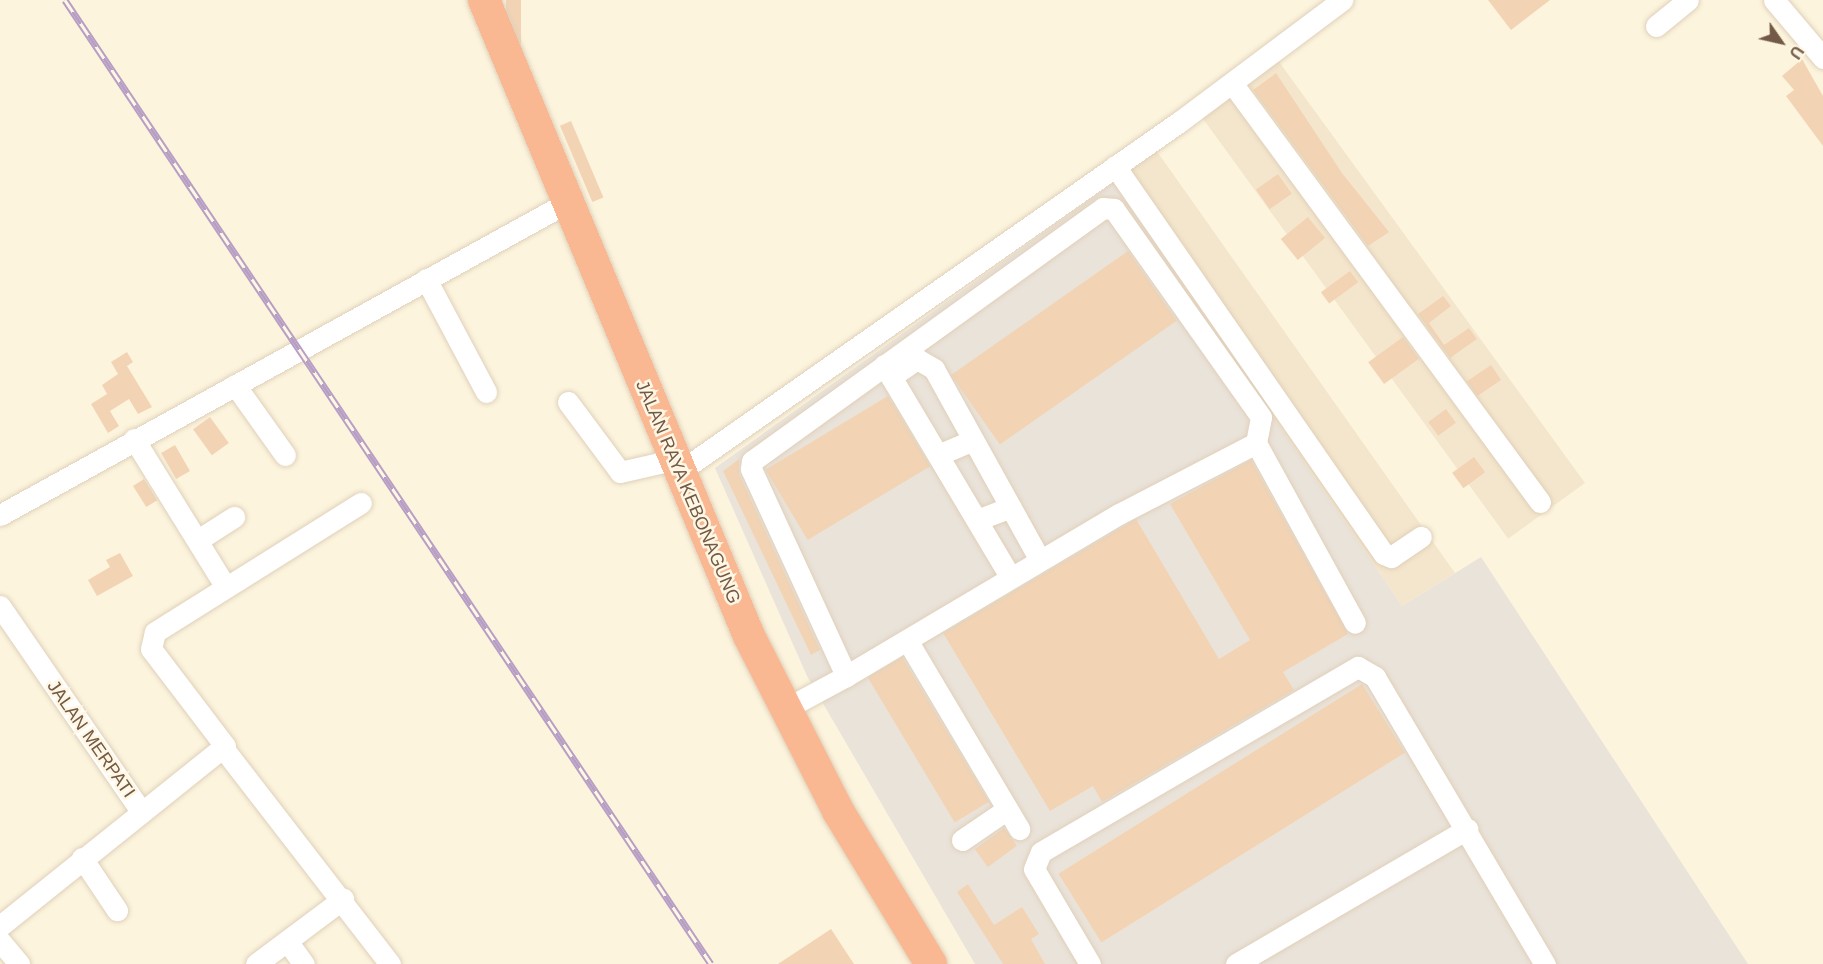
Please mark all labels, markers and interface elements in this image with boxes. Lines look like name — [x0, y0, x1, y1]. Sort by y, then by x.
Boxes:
north arrow — [1751, 12, 1811, 72]
text: U — [1786, 43, 1807, 62]
street label: JALAN RAYA KEBONAGUNG — [631, 377, 745, 607]
street label: JALAN MERPATI — [42, 676, 140, 802]

